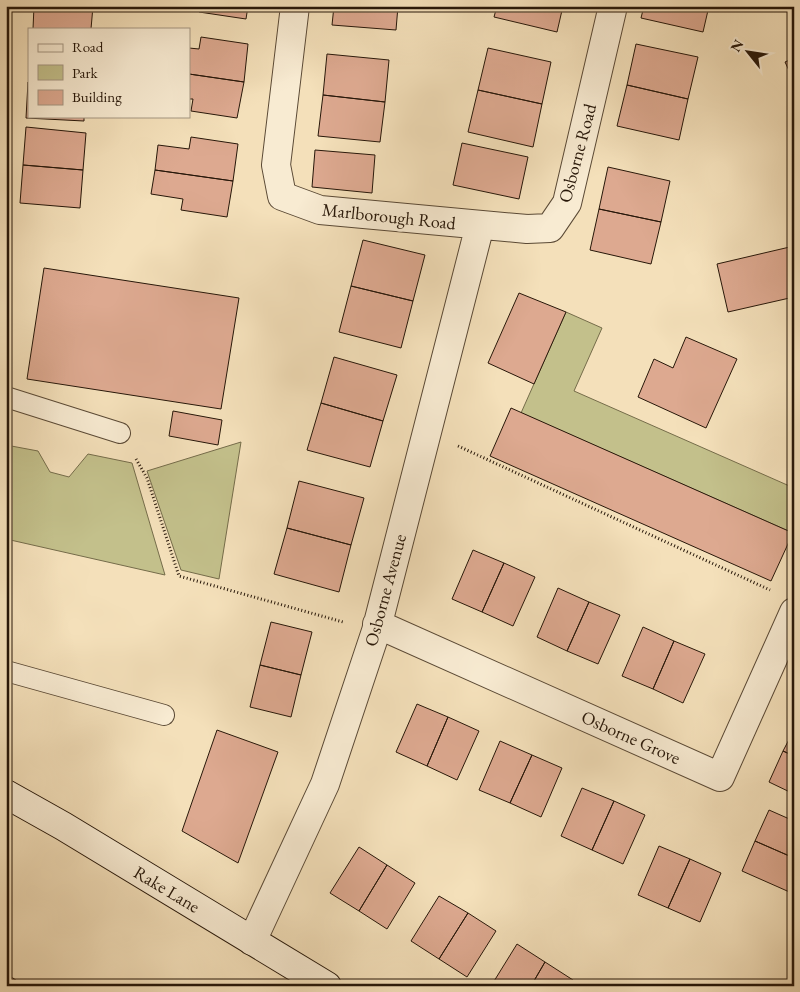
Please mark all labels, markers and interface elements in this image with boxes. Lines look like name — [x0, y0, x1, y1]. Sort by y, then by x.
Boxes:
legend — [28, 28, 190, 118]
north arrow — [722, 28, 772, 78]
text: N — [726, 36, 748, 55]
text: Road — [72, 37, 104, 56]
text: Park — [72, 63, 99, 82]
text: Building — [72, 87, 122, 106]
street label: Osborne Road — [553, 100, 601, 205]
street label: Marlborough Road — [321, 198, 458, 235]
street label: Osborne Avenue — [359, 531, 411, 649]
street label: Osborne Grove — [578, 705, 684, 769]
street label: Rake Lane — [130, 860, 204, 918]

